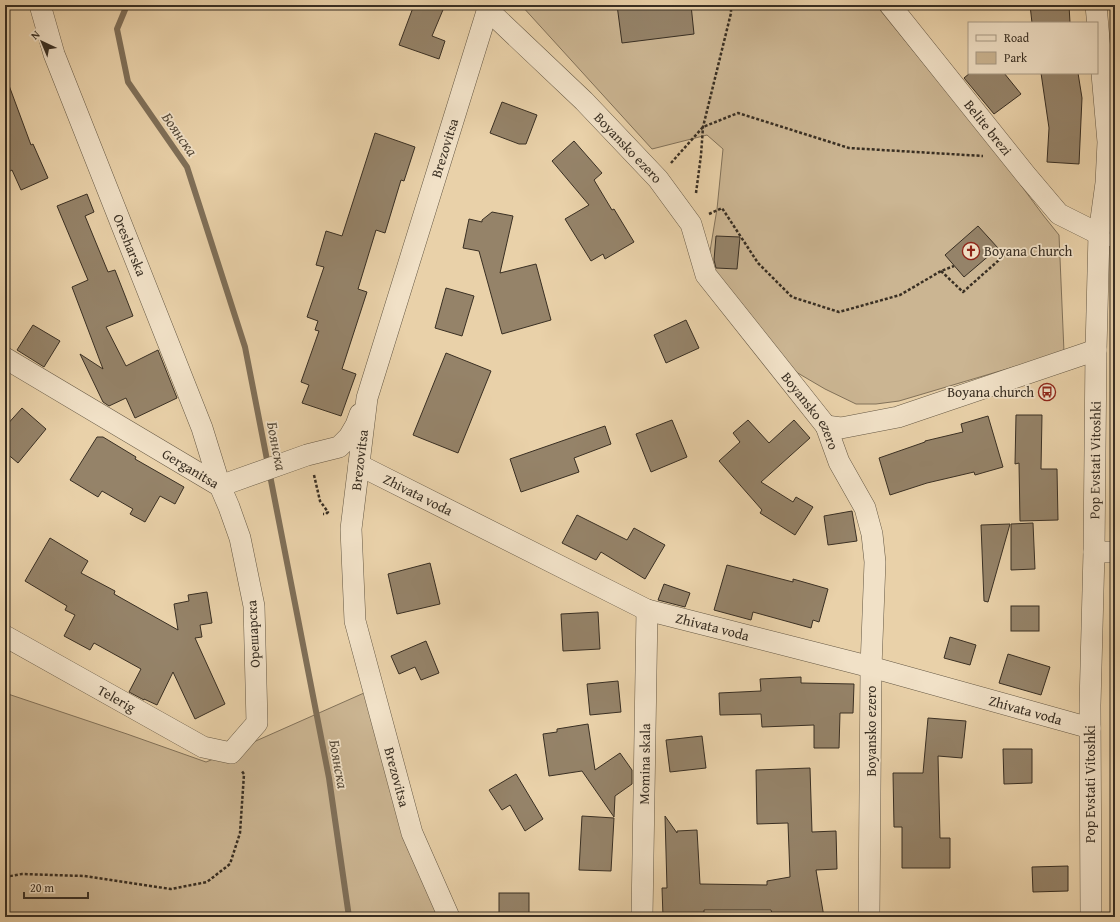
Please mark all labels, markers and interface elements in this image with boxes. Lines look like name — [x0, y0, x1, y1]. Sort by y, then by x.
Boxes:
north arrow — [22, 22, 62, 62]
legend — [968, 22, 1098, 74]
text: N — [27, 26, 44, 43]
text: Road — [1004, 29, 1030, 46]
text: Park — [1004, 49, 1028, 66]
street label: Belite brezi — [960, 95, 1017, 160]
water label: Боянска — [157, 108, 203, 160]
street label: Boyansko ezero — [590, 108, 667, 188]
street label: Brezovitsa — [426, 116, 463, 180]
street label: Oresharska — [108, 211, 152, 280]
church icon: Boyana Church — [961, 241, 981, 261]
place label: Boyana Church — [984, 241, 1073, 261]
street label: Boyansko ezero — [777, 368, 844, 452]
place label: Boyana church — [947, 382, 1034, 402]
bus stop icon: Boyana church — [1037, 382, 1057, 402]
street label: Pop Evstati Vitoshki — [1084, 401, 1105, 519]
water label: Боянска — [262, 420, 292, 472]
street label: Brezovitsa — [346, 428, 373, 491]
street label: Gerganitsa — [158, 444, 223, 493]
street label: Zhivata voda — [380, 469, 456, 521]
street label: Орешарска — [241, 599, 265, 668]
street label: Zhivata voda — [674, 608, 752, 646]
street label: Telerig — [94, 680, 139, 717]
street label: Boyansko ezero — [861, 686, 881, 776]
street label: Zhivata voda — [987, 690, 1065, 730]
street label: Momina skala — [634, 723, 655, 805]
street label: Pop Evstati Vitoshki — [1080, 725, 1100, 843]
water label: Боянска — [324, 738, 354, 790]
street label: Brezovitsa — [379, 745, 415, 809]
scale bar — [24, 874, 88, 900]
text: 20 m — [30, 879, 54, 896]

